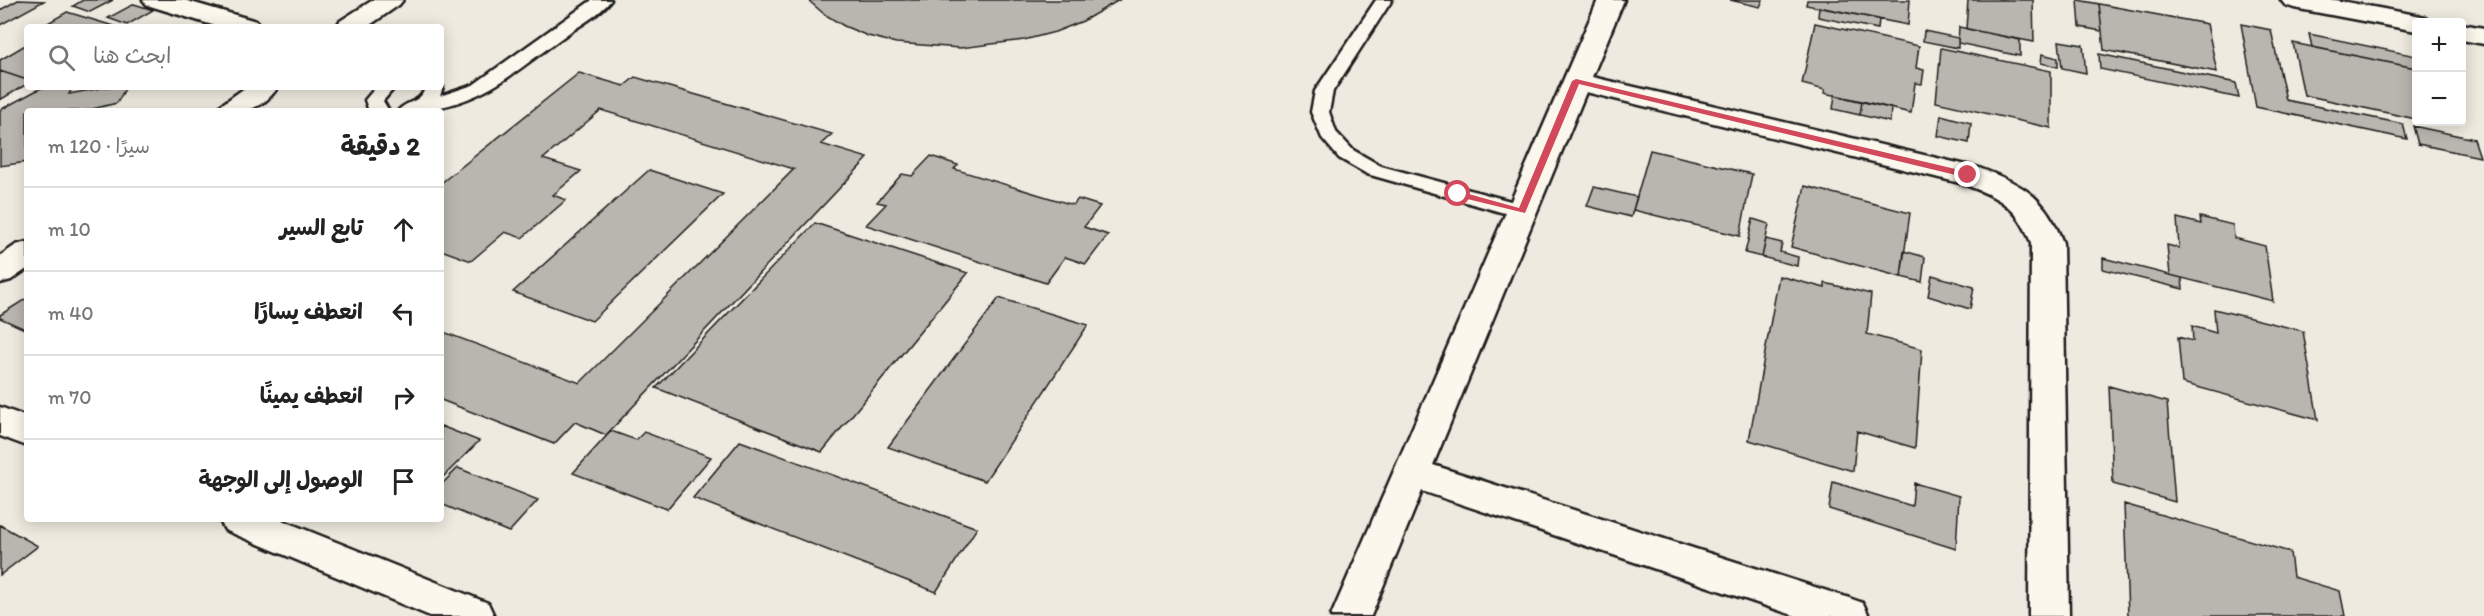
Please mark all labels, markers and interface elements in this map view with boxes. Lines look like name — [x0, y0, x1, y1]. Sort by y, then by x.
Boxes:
map controls — [2412, 18, 2466, 126]
button: + — [2412, 18, 2466, 72]
search box — [24, 24, 444, 90]
icon: search — [45, 41, 78, 74]
text: ابحث هنا — [93, 42, 172, 69]
button: − — [2412, 72, 2466, 126]
text: 2 دقيقة — [340, 130, 420, 162]
text: سيرًا · 120 m — [48, 134, 150, 158]
route end — [1954, 161, 1980, 187]
route start — [1444, 180, 1470, 206]
icon: ahead — [387, 213, 420, 246]
text: تابع السير — [280, 214, 363, 241]
text: 10 m — [48, 217, 91, 241]
icon: left — [387, 297, 420, 330]
text: انعطف يسارًا — [254, 298, 363, 325]
text: 40 m — [48, 301, 94, 325]
icon: right — [387, 381, 420, 414]
text: انعطف يمينًا — [260, 382, 363, 409]
text: 70 m — [48, 385, 92, 409]
icon: arrive — [387, 465, 420, 498]
text: الوصول إلى الوجهة — [198, 466, 363, 493]

